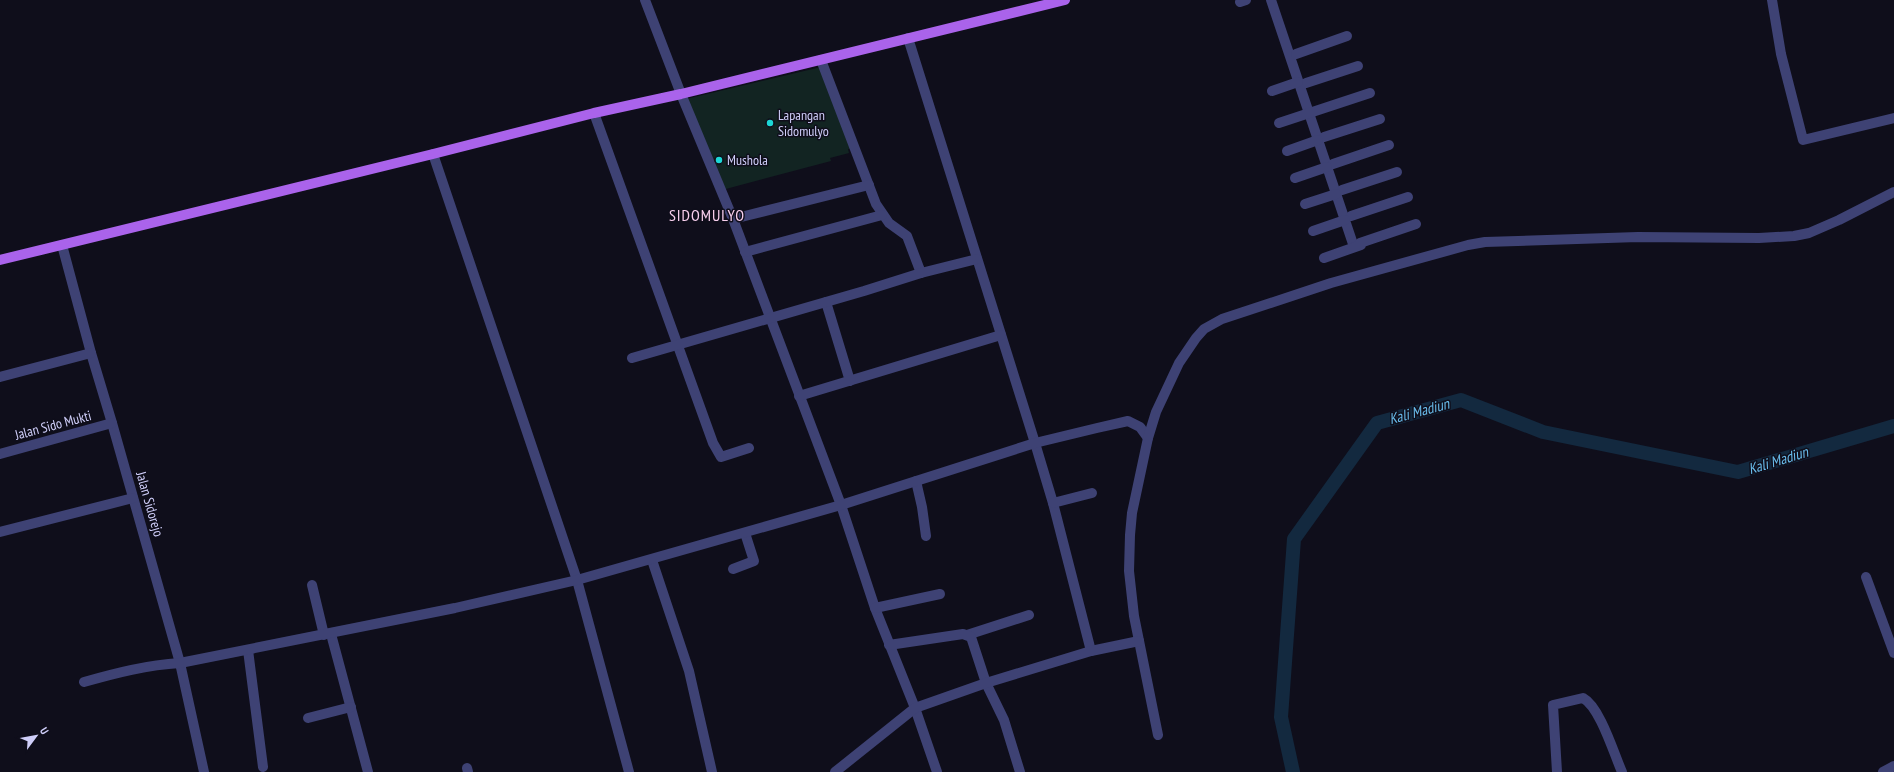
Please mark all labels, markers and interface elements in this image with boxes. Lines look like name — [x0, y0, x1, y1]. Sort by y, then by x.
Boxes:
place label: Lapangan Sidomulyo — [778, 106, 829, 140]
marker: Lapangan Sidomulyo — [765, 118, 775, 128]
place label: Mushola — [727, 151, 768, 169]
marker: Mushola — [714, 155, 724, 165]
district label: SIDOMULYO — [669, 205, 745, 225]
water label: Kali Madiun — [1387, 394, 1452, 428]
street label: Jalan Sido Mukti — [12, 406, 93, 444]
water label: Kali Madiun — [1746, 442, 1811, 478]
street label: Jalan Sidorejo — [132, 468, 168, 539]
north arrow — [16, 716, 56, 756]
text: U — [37, 725, 52, 737]

